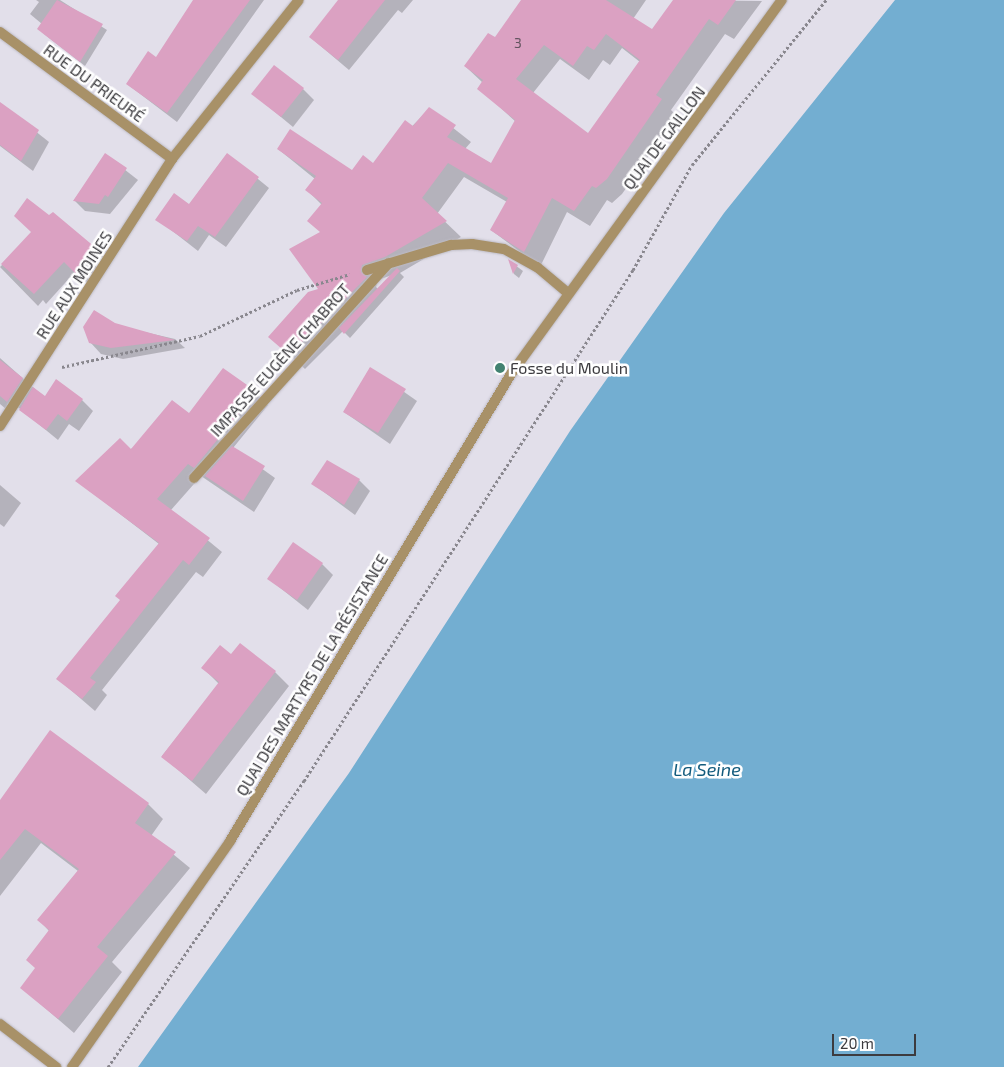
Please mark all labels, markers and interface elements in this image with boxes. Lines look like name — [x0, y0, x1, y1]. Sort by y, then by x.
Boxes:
house number: 3 — [514, 35, 522, 51]
street label: RUE DU PRIEURÉ — [40, 40, 148, 126]
street label: QUAI DE GAILLON — [619, 83, 709, 193]
street label: RUE AUX MOINES — [32, 227, 116, 343]
street label: IMPASSE EUGÈNE CHABROT — [206, 280, 354, 440]
place label: Fosse du Moulin — [510, 358, 628, 378]
marker: Fosse du Moulin — [494, 362, 506, 374]
street label: QUAI DES MARTYRS DE LA RÉSISTANCE — [232, 550, 392, 800]
water label: La Seine — [673, 758, 741, 780]
scale bar — [834, 1024, 918, 1056]
text: 20 m — [840, 1034, 874, 1052]

